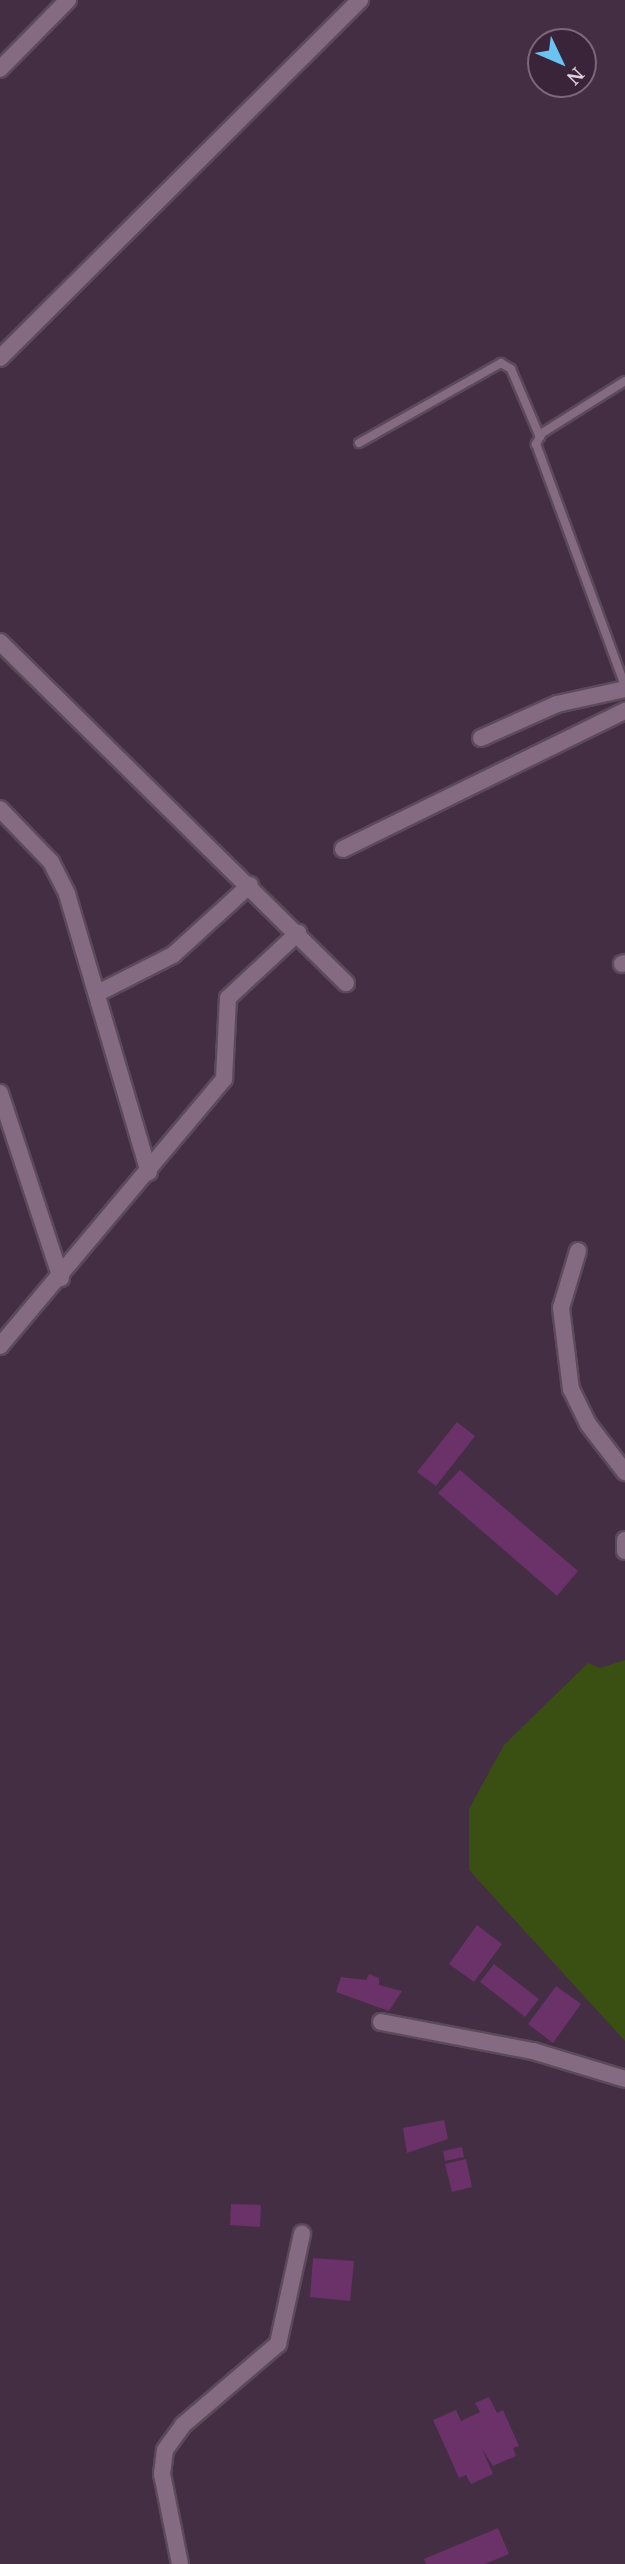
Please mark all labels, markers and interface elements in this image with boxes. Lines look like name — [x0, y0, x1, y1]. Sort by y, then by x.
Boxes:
north arrow — [527, 28, 597, 98]
text: N — [561, 62, 590, 91]

